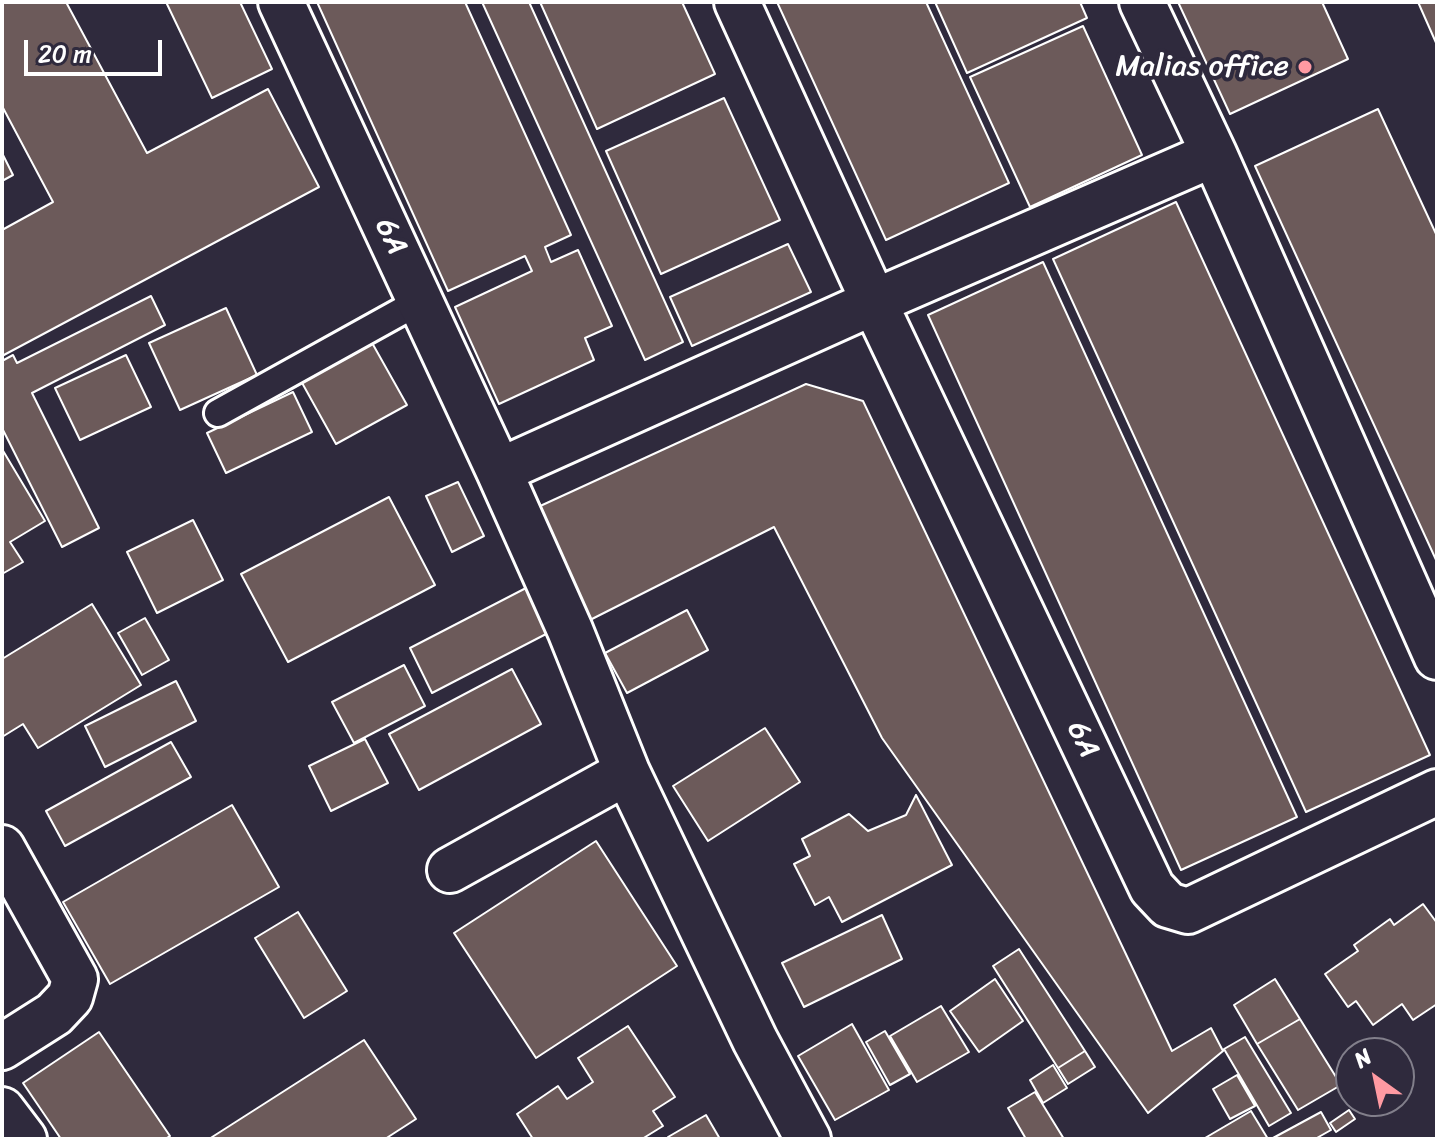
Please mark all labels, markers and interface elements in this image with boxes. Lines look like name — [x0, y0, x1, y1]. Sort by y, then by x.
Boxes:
scale bar — [28, 24, 166, 74]
text: 20 m — [38, 33, 92, 75]
place label: Malias office — [1115, 49, 1289, 85]
marker: Malias office — [1296, 58, 1314, 76]
street label: 6A — [366, 213, 414, 261]
street label: 6A — [1058, 716, 1106, 764]
north arrow — [1335, 1037, 1415, 1117]
text: N — [1346, 1038, 1380, 1079]

